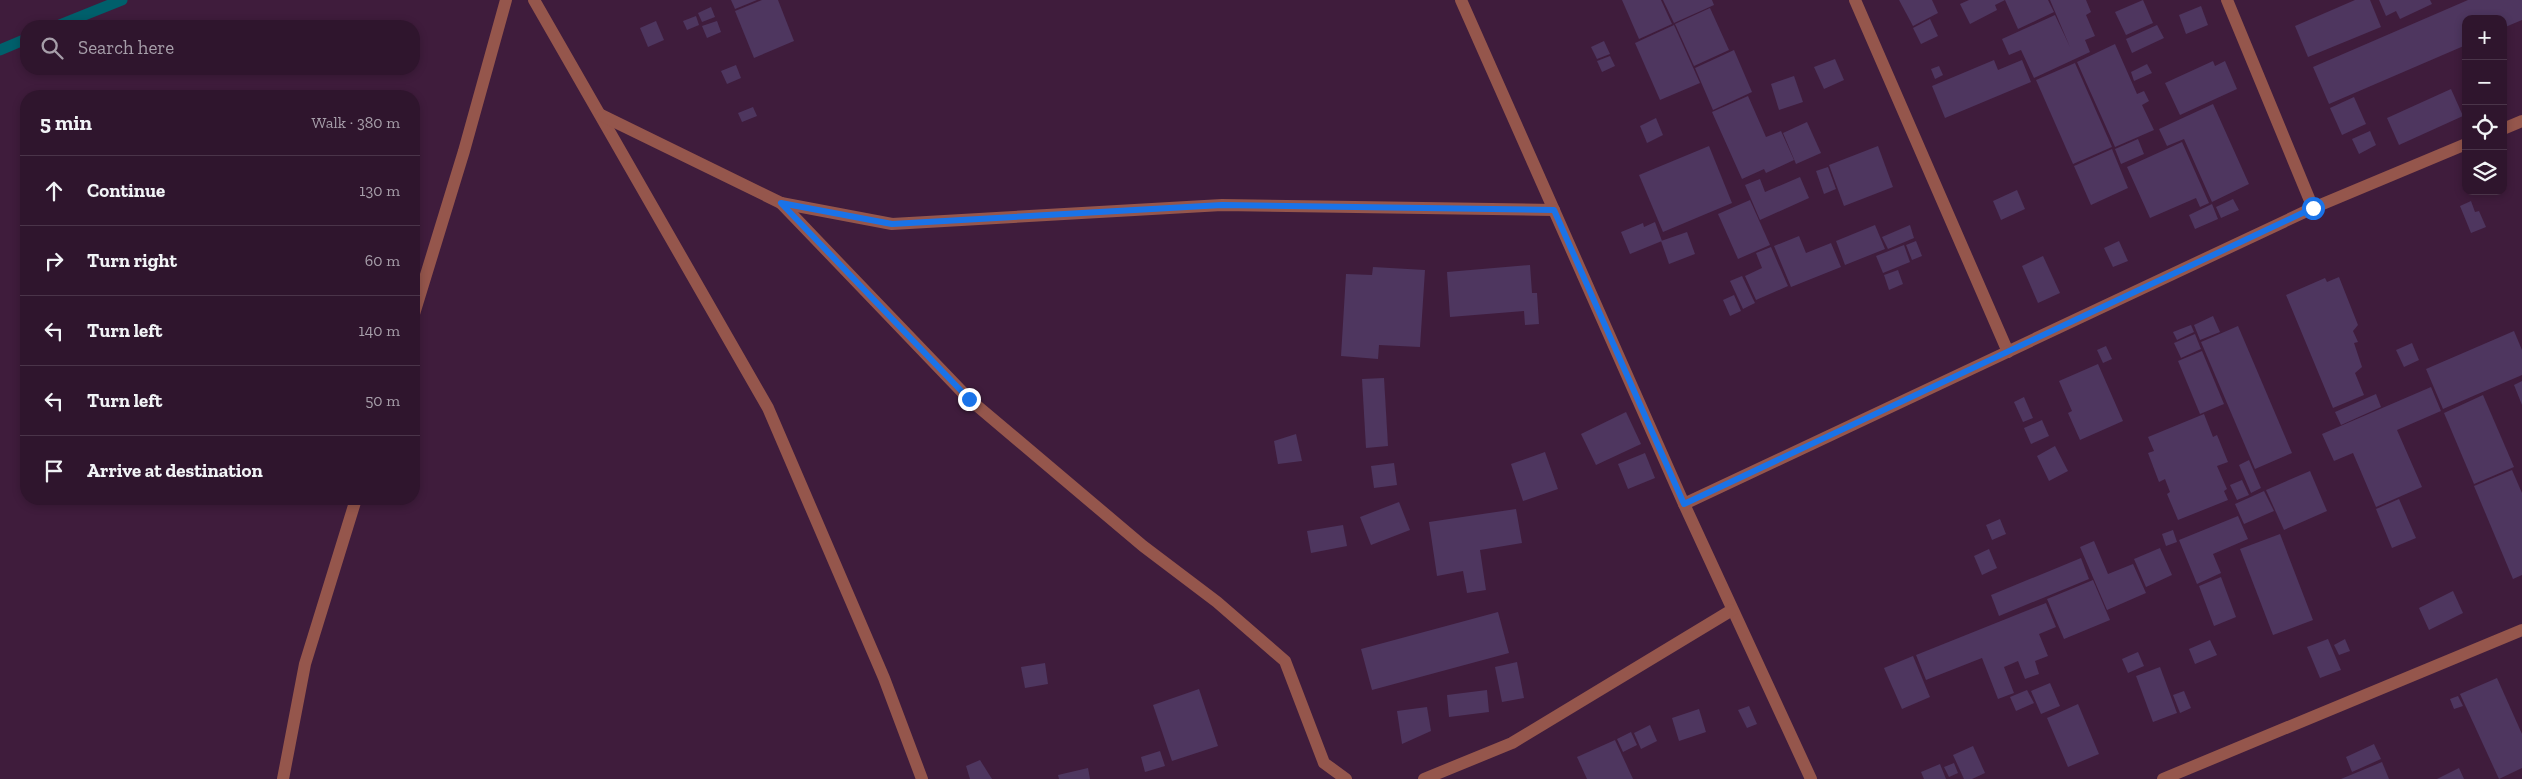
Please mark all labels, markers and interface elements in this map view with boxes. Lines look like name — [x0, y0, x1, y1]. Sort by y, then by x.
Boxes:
map controls — [2462, 15, 2507, 195]
button: + — [2462, 15, 2507, 60]
search box — [20, 20, 420, 75]
icon: search — [38, 34, 66, 62]
text: Search here — [78, 36, 174, 59]
button: − — [2462, 60, 2507, 105]
button: locate — [2462, 105, 2507, 150]
text: 5 min — [40, 110, 92, 135]
text: Walk · 380 m — [312, 113, 400, 132]
button: layers — [2462, 150, 2507, 195]
icon: ahead — [40, 177, 68, 205]
text: Continue — [87, 179, 165, 202]
text: 130 m — [359, 181, 400, 200]
route start — [2302, 197, 2325, 220]
icon: right — [40, 247, 68, 275]
text: Turn right — [87, 249, 177, 272]
text: 60 m — [365, 251, 400, 270]
icon: left — [40, 317, 68, 345]
text: Turn left — [87, 319, 162, 342]
text: 140 m — [359, 321, 400, 340]
icon: left — [40, 387, 68, 415]
route end — [958, 388, 981, 411]
text: Turn left — [87, 389, 162, 412]
text: 50 m — [365, 391, 400, 410]
icon: arrive — [40, 457, 68, 485]
text: Arrive at destination — [87, 459, 263, 482]

